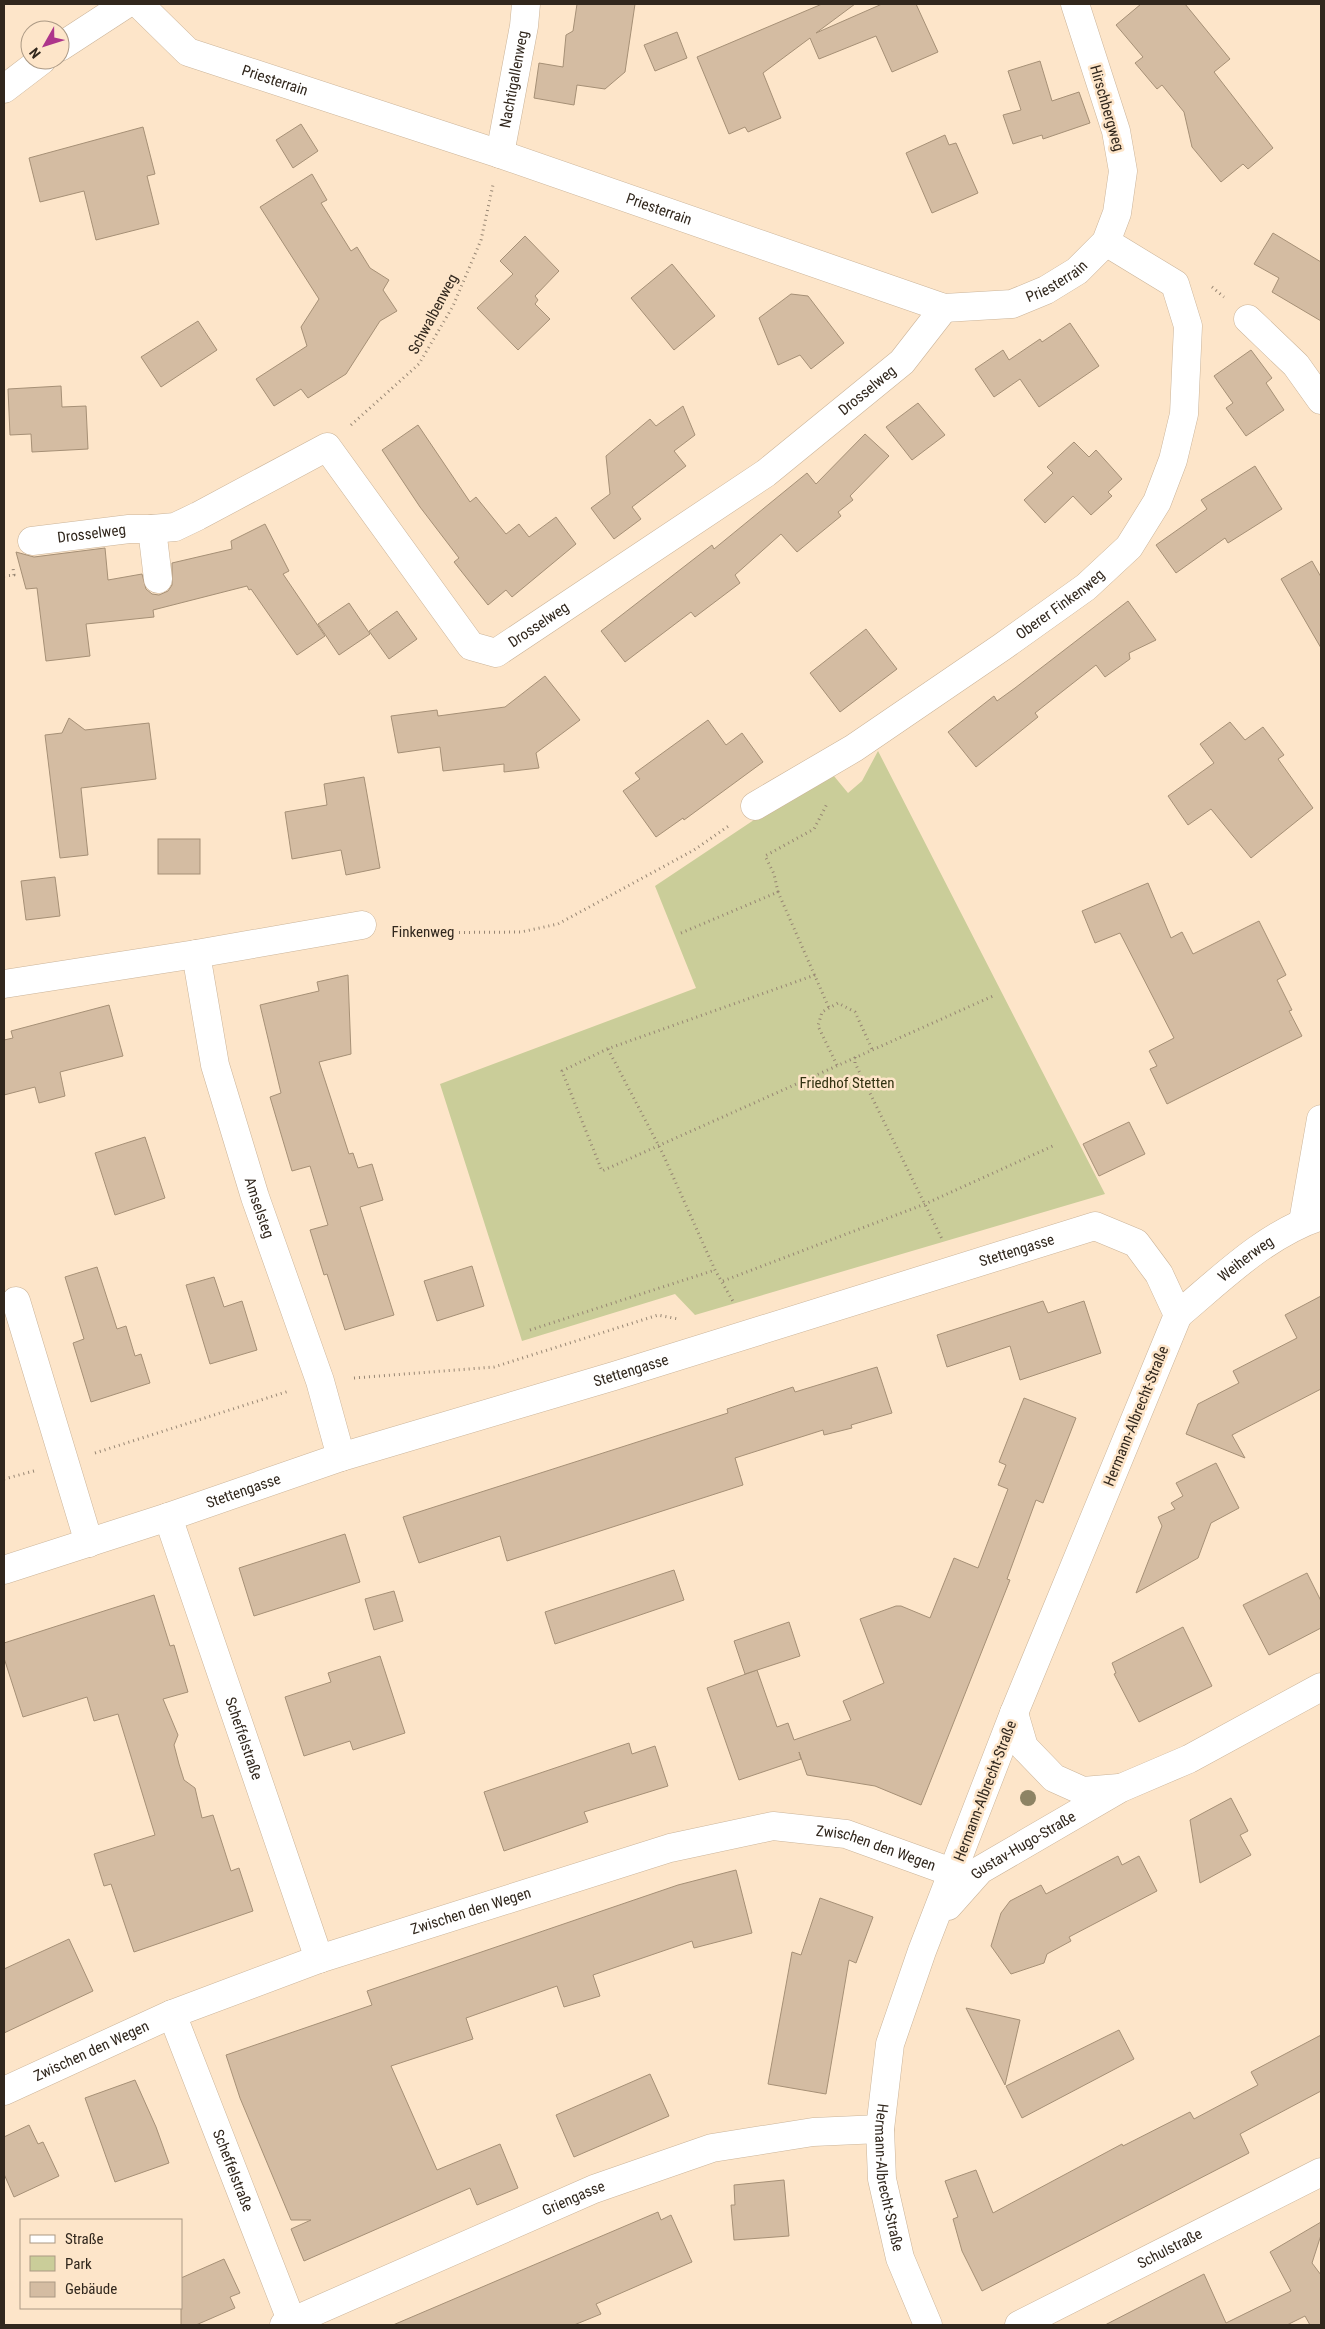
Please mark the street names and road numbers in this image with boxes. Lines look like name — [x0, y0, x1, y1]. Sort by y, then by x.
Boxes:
street label: Nachtigallenweg — [496, 29, 532, 129]
street label: Priesterrain — [240, 61, 310, 100]
street label: Hirschbergweg — [1086, 63, 1128, 153]
street label: Priesterrain — [624, 189, 694, 229]
street label: Priesterrain — [1023, 257, 1091, 306]
street label: Schwalbenweg — [404, 271, 462, 357]
street label: Drosselweg — [835, 362, 900, 419]
street label: Drosselweg — [56, 520, 127, 547]
street label: Oberer Finkenweg — [1012, 566, 1108, 643]
street label: Drosselweg — [505, 598, 572, 651]
street label: Finkenweg — [391, 923, 455, 941]
street label: Amselsteg — [241, 1175, 278, 1241]
street label: Stettengasse — [977, 1230, 1056, 1271]
street label: Weiherweg — [1214, 1232, 1277, 1286]
street label: Hermann-Albrecht-Straße — [1100, 1343, 1172, 1489]
street label: Stettengasse — [591, 1351, 671, 1391]
street label: Stettengasse — [204, 1470, 283, 1512]
street label: Scheffelstraße — [221, 1695, 266, 1782]
street label: Hermann-Albrecht-Straße — [950, 1718, 1020, 1864]
street label: Gustav-Hugo-Straße — [967, 1807, 1079, 1883]
street label: Zwischen den Wegen — [815, 1822, 938, 1875]
street label: Zwischen den Wegen — [409, 1884, 533, 1938]
street label: Zwischen den Wegen — [31, 2017, 152, 2085]
street label: Hermann-Albrecht-Straße — [871, 2103, 907, 2253]
street label: Scheffelstraße — [209, 2127, 257, 2214]
street label: Griengasse — [539, 2177, 607, 2220]
street label: Schulstraße — [1134, 2225, 1205, 2273]

